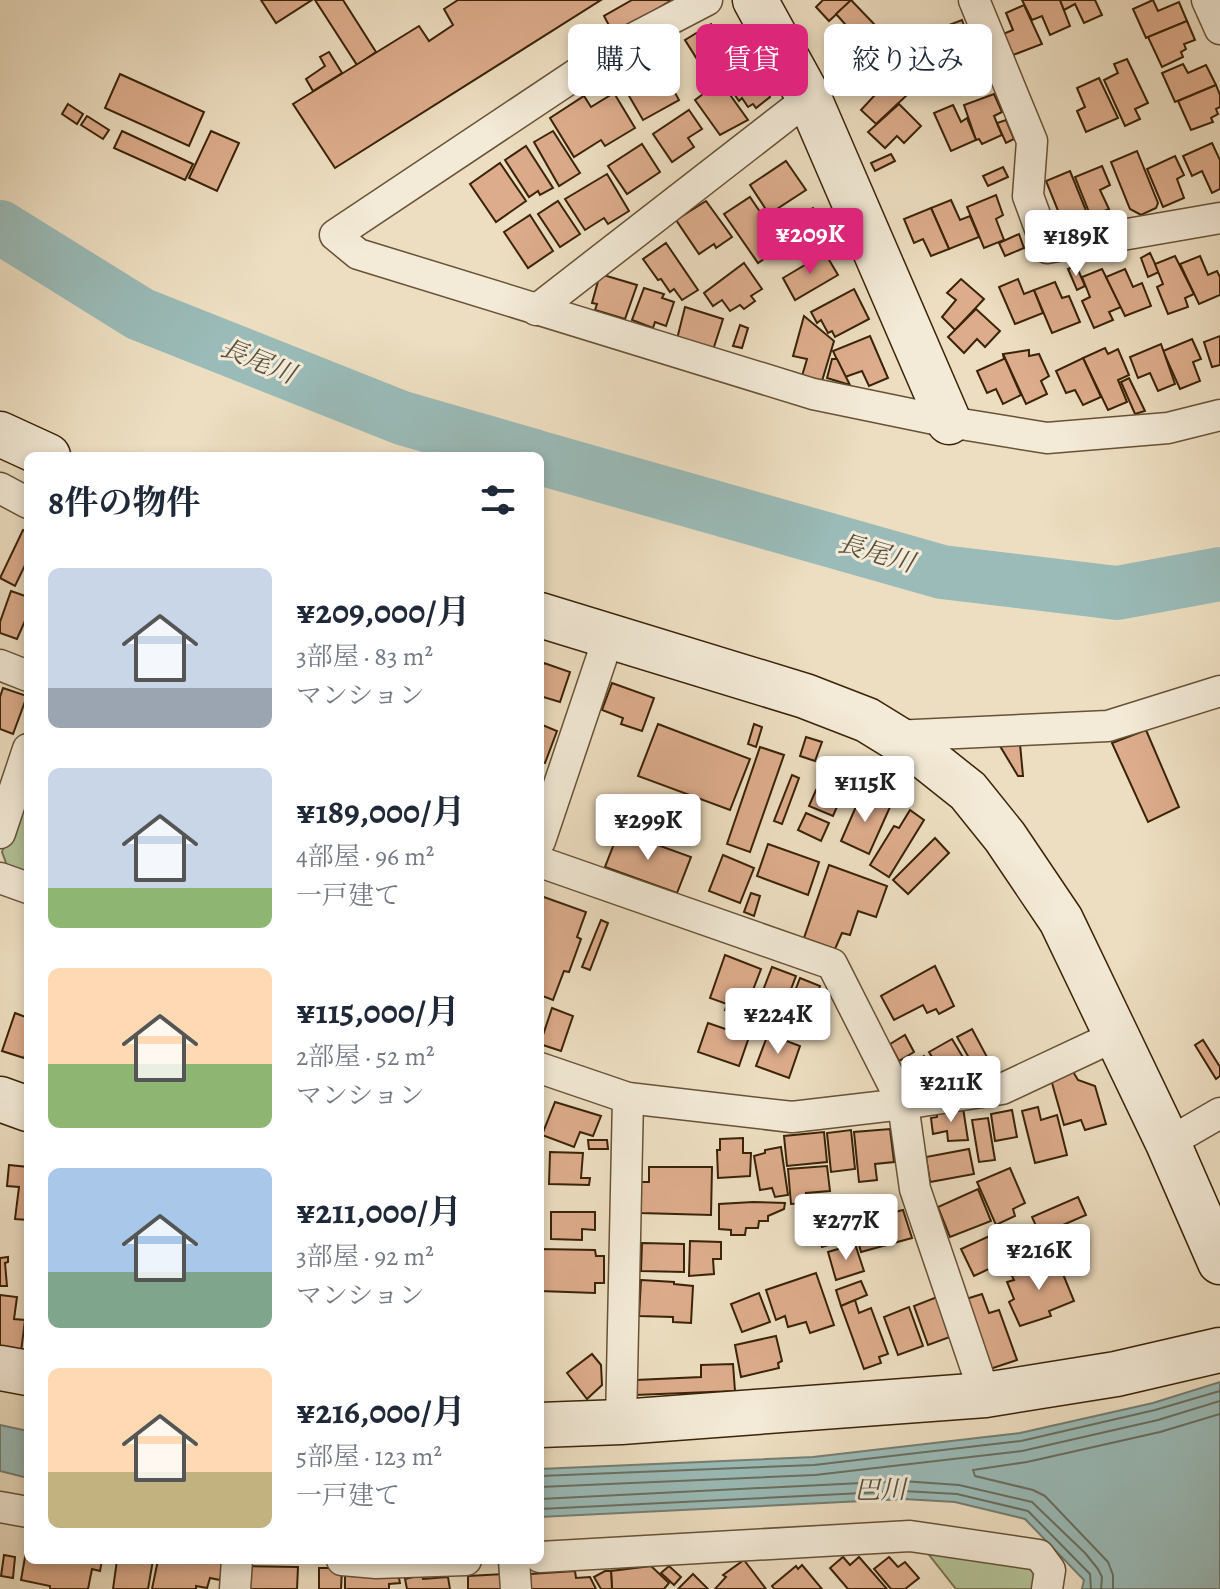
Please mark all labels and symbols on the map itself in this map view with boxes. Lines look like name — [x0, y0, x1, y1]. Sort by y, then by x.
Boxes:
pin: ¥209K — [754, 208, 866, 276]
pin: ¥189K — [1020, 210, 1132, 278]
water label: 長尾川 — [215, 330, 303, 393]
water label: 長尾川 — [834, 525, 921, 581]
pin: ¥115K — [809, 756, 921, 824]
pin: ¥299K — [592, 794, 704, 862]
pin: ¥224K — [722, 988, 834, 1056]
pin: ¥211K — [895, 1056, 1007, 1124]
pin: ¥277K — [790, 1194, 902, 1262]
pin: ¥216K — [983, 1224, 1095, 1292]
water label: 巴川 — [854, 1472, 909, 1508]

